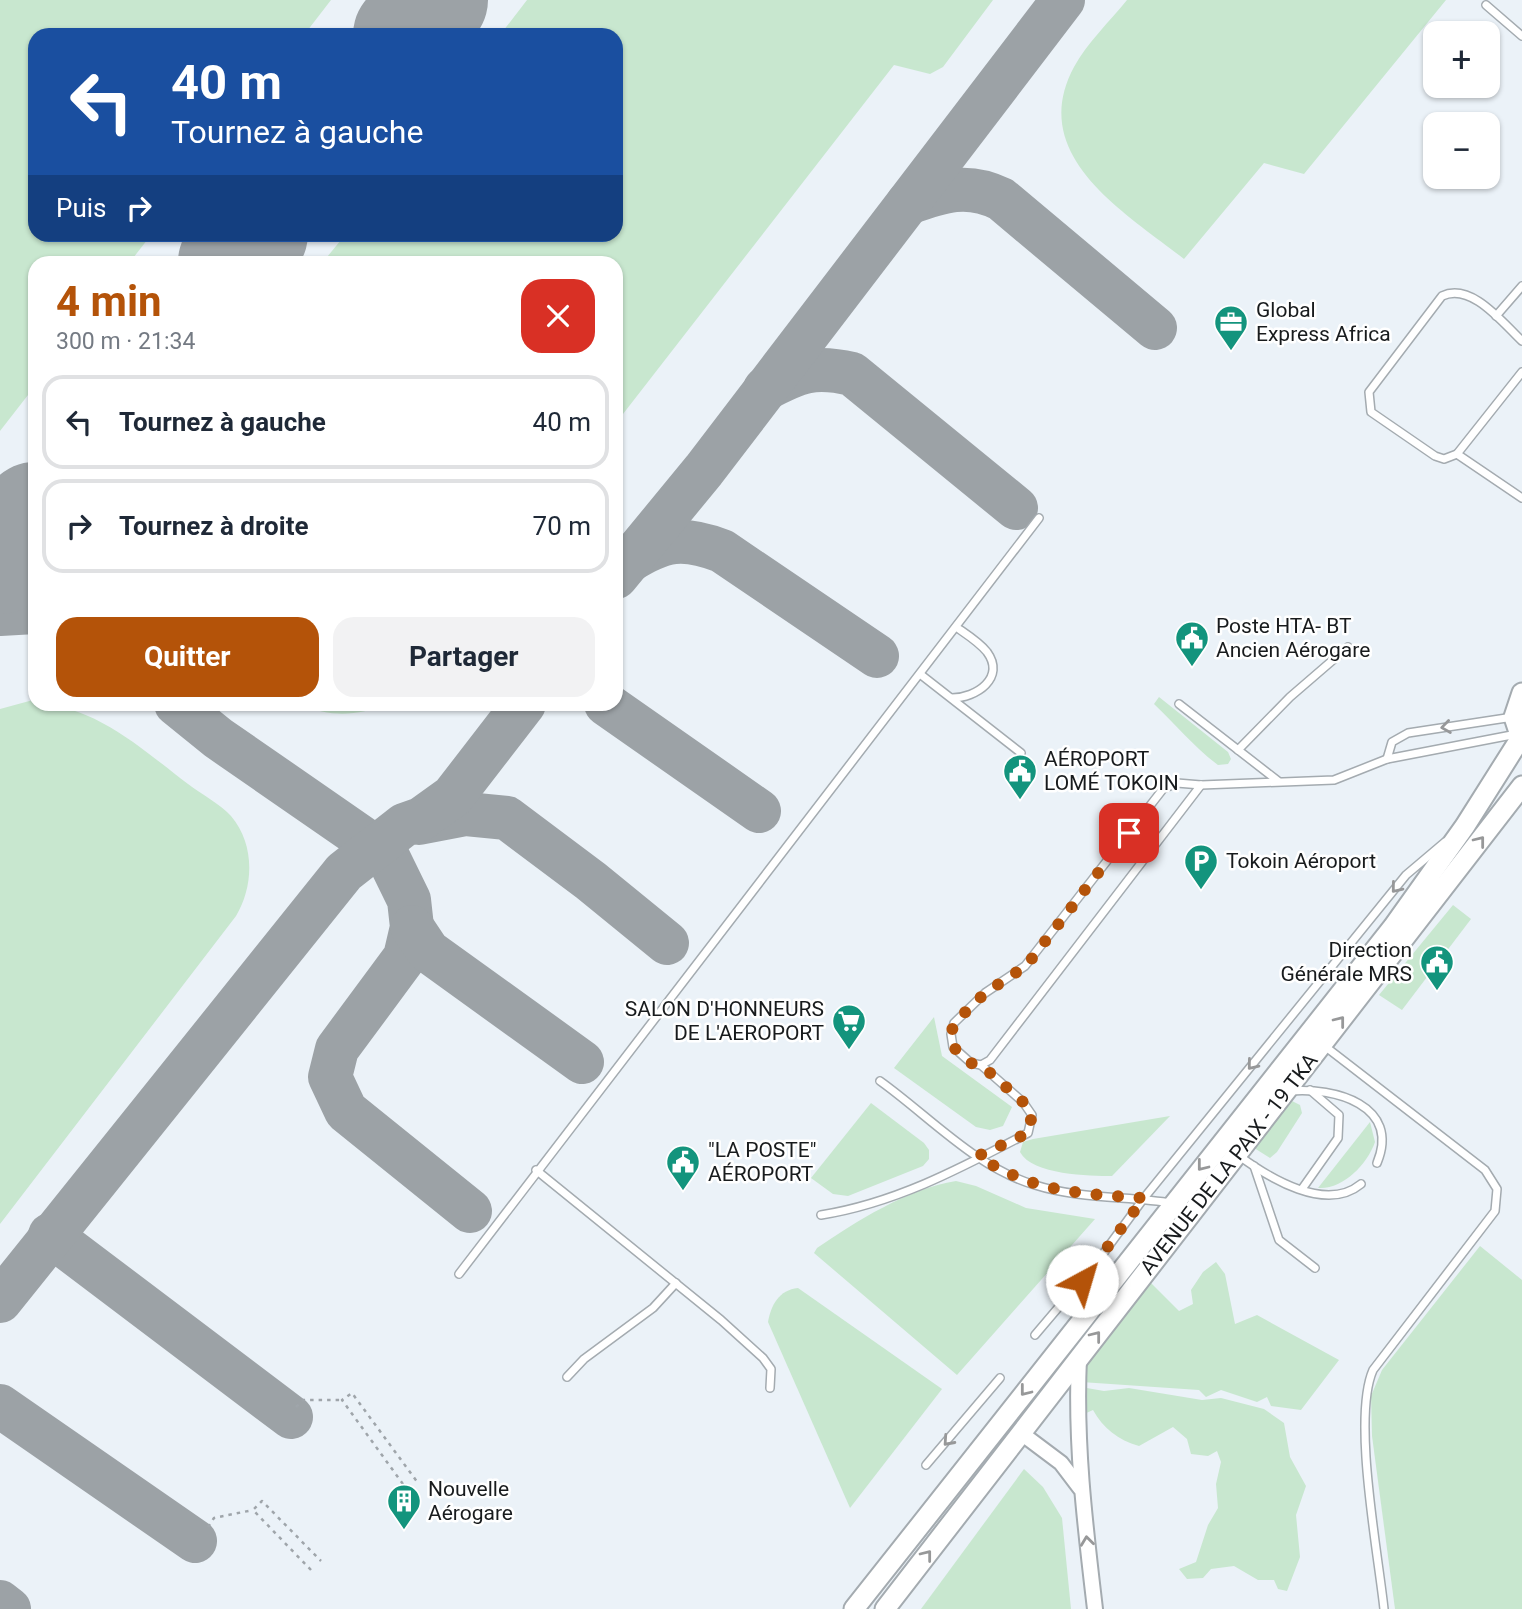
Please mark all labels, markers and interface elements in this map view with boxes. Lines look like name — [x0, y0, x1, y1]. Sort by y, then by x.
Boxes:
map controls — [1423, 21, 1500, 189]
button: + — [1423, 21, 1500, 98]
text: 40 m — [171, 54, 282, 111]
icon: left — [56, 56, 147, 147]
button: − — [1423, 112, 1500, 189]
text: Tournez à gauche — [171, 113, 423, 151]
icon: right — [120, 189, 158, 227]
text: Puis — [56, 193, 106, 223]
text: 4 min — [56, 277, 162, 326]
button: close — [521, 279, 595, 353]
place label: Global Express Africa — [1256, 298, 1391, 346]
office icon: Global Express Africa — [1212, 303, 1250, 352]
text: 300 m · 21:34 — [56, 328, 195, 355]
icon: left — [60, 403, 98, 441]
text: Tournez à gauche — [119, 407, 326, 437]
text: 40 m — [533, 407, 591, 437]
icon: right — [60, 507, 98, 545]
text: Tournez à droite — [119, 511, 309, 541]
text: 70 m — [533, 511, 591, 541]
place label: Poste HTA- BT Ancien Aérogare — [1216, 614, 1370, 662]
button: Quitter — [56, 617, 319, 697]
button: Partager — [333, 617, 595, 697]
public building icon: Poste HTA- BT Ancien Aérogare — [1173, 619, 1211, 668]
one-way arrow — [1440, 719, 1452, 734]
place label: AÉROPORT LOMÉ TOKOIN — [1044, 747, 1179, 795]
public building icon: AÉROPORT LOMÉ TOKOIN — [1001, 752, 1039, 801]
pin — [1099, 803, 1159, 863]
icon: arrive — [1110, 814, 1148, 852]
one-way arrow — [1471, 836, 1484, 848]
parking icon: Tokoin Aéroport — [1182, 842, 1220, 891]
place label: Tokoin Aéroport — [1226, 849, 1376, 873]
one-way arrow — [1392, 879, 1404, 892]
place label: Direction Générale MRS — [1281, 938, 1412, 986]
public building icon: Direction Générale MRS — [1418, 943, 1456, 992]
place label: SALON D'HONNEURS DE L'AEROPORT — [625, 997, 824, 1045]
supermarket icon: SALON D'HONNEURS DE L'AEROPORT — [830, 1002, 868, 1051]
one-way arrow — [1332, 1016, 1345, 1028]
street label: AVENUE DE LA PAIX - 19 TKA — [1135, 1048, 1323, 1279]
one-way arrow — [1248, 1057, 1261, 1069]
place label: "LA POSTE" AÉROPORT — [708, 1138, 817, 1186]
public building icon: "LA POSTE" AÉROPORT — [664, 1143, 702, 1192]
one-way arrow — [1197, 1159, 1210, 1171]
position arrow — [1045, 1244, 1119, 1318]
one-way arrow — [1088, 1332, 1101, 1344]
one-way arrow — [1020, 1384, 1033, 1396]
one-way arrow — [944, 1433, 957, 1446]
place label: Nouvelle Aérogare — [428, 1477, 513, 1525]
building icon: Nouvelle Aérogare — [385, 1482, 423, 1531]
one-way arrow — [1079, 1535, 1094, 1547]
one-way arrow — [918, 1550, 931, 1562]

